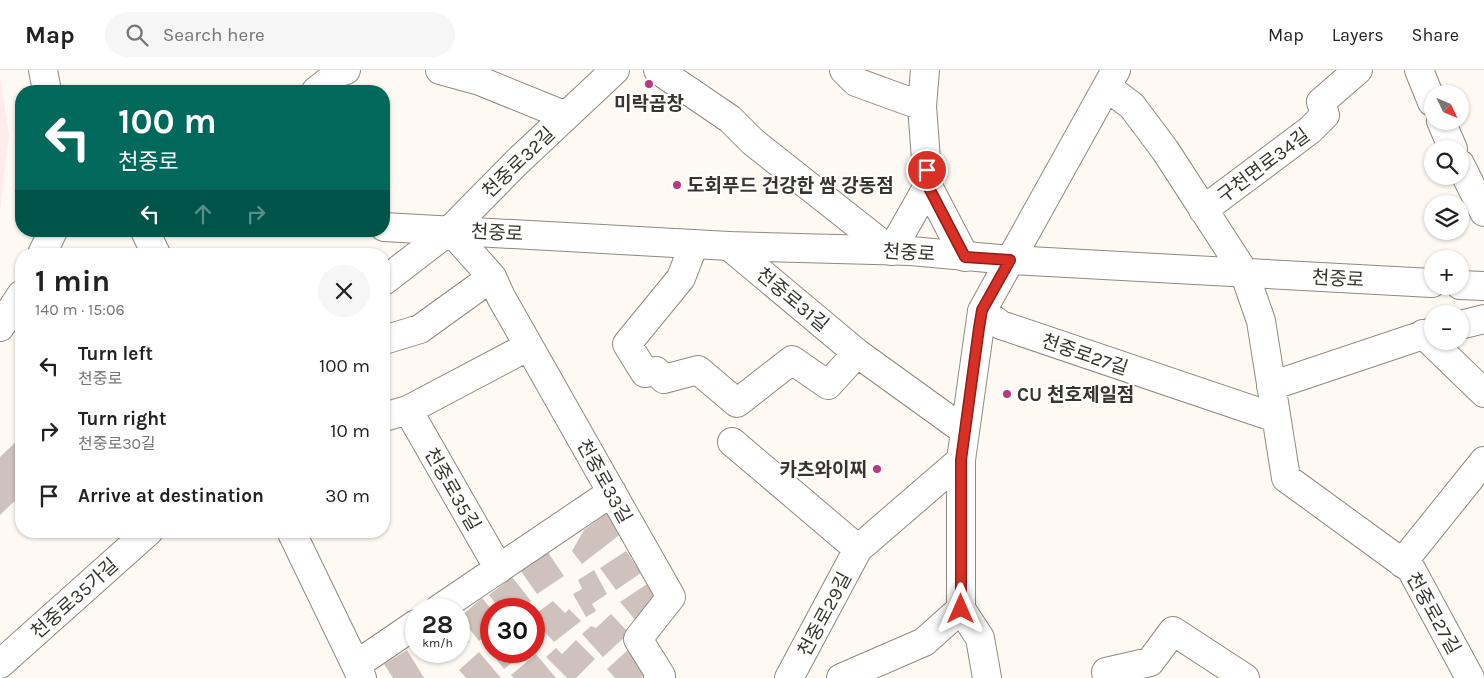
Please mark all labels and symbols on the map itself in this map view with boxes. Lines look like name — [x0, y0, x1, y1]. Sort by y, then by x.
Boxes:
marker: 미락곱창 — [643, 78, 655, 90]
north arrow — [1424, 85, 1469, 130]
place label: 미락곱창 — [614, 93, 684, 115]
street label: 천중로32길 — [478, 123, 559, 203]
street label: 구천면로34길 — [1213, 124, 1314, 207]
pin — [906, 149, 948, 191]
place label: 도회푸드 건강한 쌈 강동점 — [687, 175, 894, 197]
marker: 도회푸드 건강한 쌈 강동점 — [671, 179, 683, 191]
street label: 천중로 — [470, 221, 524, 245]
street label: 천중로 — [882, 240, 936, 266]
street label: 천중로31길 — [752, 263, 833, 336]
street label: 천중로 — [1311, 267, 1365, 291]
street label: 천중로27길 — [1039, 330, 1131, 380]
place label: CU 천호제일점 — [1017, 384, 1134, 406]
marker: CU 천호제일점 — [1001, 388, 1013, 400]
street label: 천중로33길 — [572, 436, 636, 527]
street label: 천중로35길 — [420, 444, 485, 535]
place label: 카츠와이찌 — [780, 459, 867, 481]
marker: 카츠와이찌 — [871, 463, 883, 475]
street label: 천중로35가길 — [27, 554, 123, 644]
street label: 천중로29길 — [794, 569, 856, 660]
street label: 천중로27길 — [1402, 569, 1465, 658]
position arrow — [934, 582, 986, 634]
speed limit sign: 30 — [480, 598, 545, 663]

